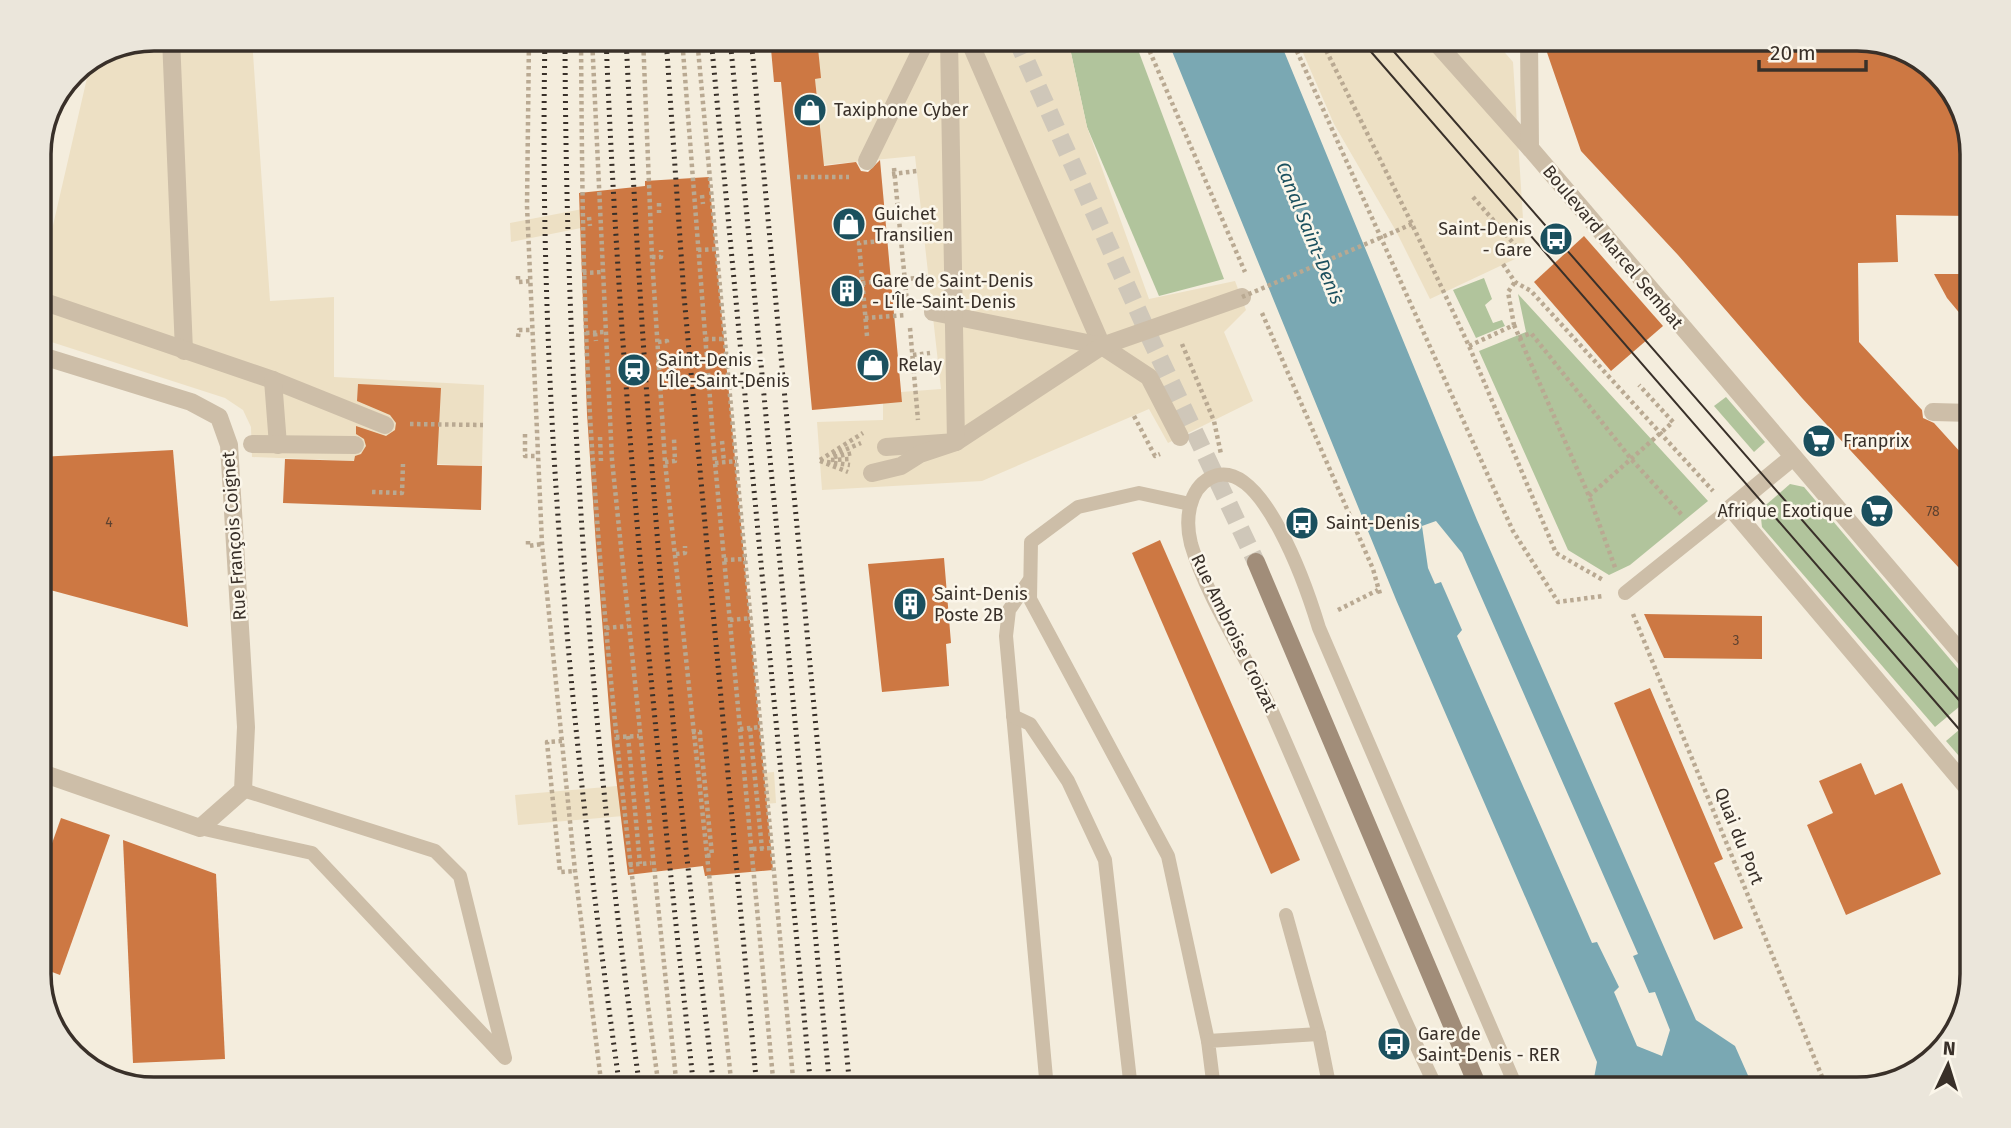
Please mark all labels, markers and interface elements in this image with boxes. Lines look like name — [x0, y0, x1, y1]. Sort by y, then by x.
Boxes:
scale bar — [1759, 28, 1866, 72]
text: 20 m — [1770, 40, 1816, 66]
shop icon: Taxiphone Cyber — [791, 91, 829, 129]
place label: Taxiphone Cyber — [834, 99, 968, 121]
water label: Canal Saint-Denis — [1271, 159, 1349, 308]
street label: Boulevard Marcel Sembat — [1538, 161, 1688, 334]
place label: Guichet Transilien — [874, 203, 954, 246]
shop icon: Guichet Transilien — [830, 205, 868, 243]
place label: Saint-Denis - Gare — [1438, 218, 1532, 261]
bus stop icon: Saint-Denis - Gare — [1537, 220, 1575, 258]
place label: Gare de Saint-Denis - L'Île-Saint-Denis — [872, 270, 1033, 313]
building icon: Gare de Saint-Denis - L'Île-Saint-Denis — [828, 272, 866, 310]
shop icon: Relay — [854, 346, 892, 384]
place label: Saint-Denis - L'Île-Saint-Denis — [658, 349, 790, 392]
station icon: Saint-Denis - L'Île-Saint-Denis — [615, 351, 653, 389]
place label: Relay — [898, 354, 942, 376]
supermarket icon: Franprix — [1800, 422, 1838, 460]
place label: Franprix — [1843, 430, 1910, 452]
street label: Rue François Coignet — [217, 450, 251, 621]
supermarket icon: Afrique Exotique — [1858, 492, 1896, 530]
place label: Afrique Exotique — [1717, 500, 1853, 522]
house number: 78 — [1926, 503, 1940, 520]
bus stop icon: Saint-Denis — [1283, 504, 1321, 542]
place label: Saint-Denis — [1326, 512, 1420, 534]
house number: 4 — [105, 514, 113, 531]
street label: Rue Ambroise Croizat — [1186, 550, 1282, 716]
place label: Saint-Denis Poste 2B — [934, 583, 1028, 626]
building icon: Saint-Denis Poste 2B — [891, 585, 929, 623]
house number: 3 — [1733, 632, 1740, 649]
street label: Quai du Port — [1710, 784, 1769, 888]
place label: Gare de Saint-Denis - RER — [1418, 1023, 1560, 1066]
bus stop icon: Gare de Saint-Denis - RER — [1375, 1025, 1413, 1063]
north arrow — [1913, 1030, 1983, 1100]
text: N — [1942, 1037, 1956, 1060]

